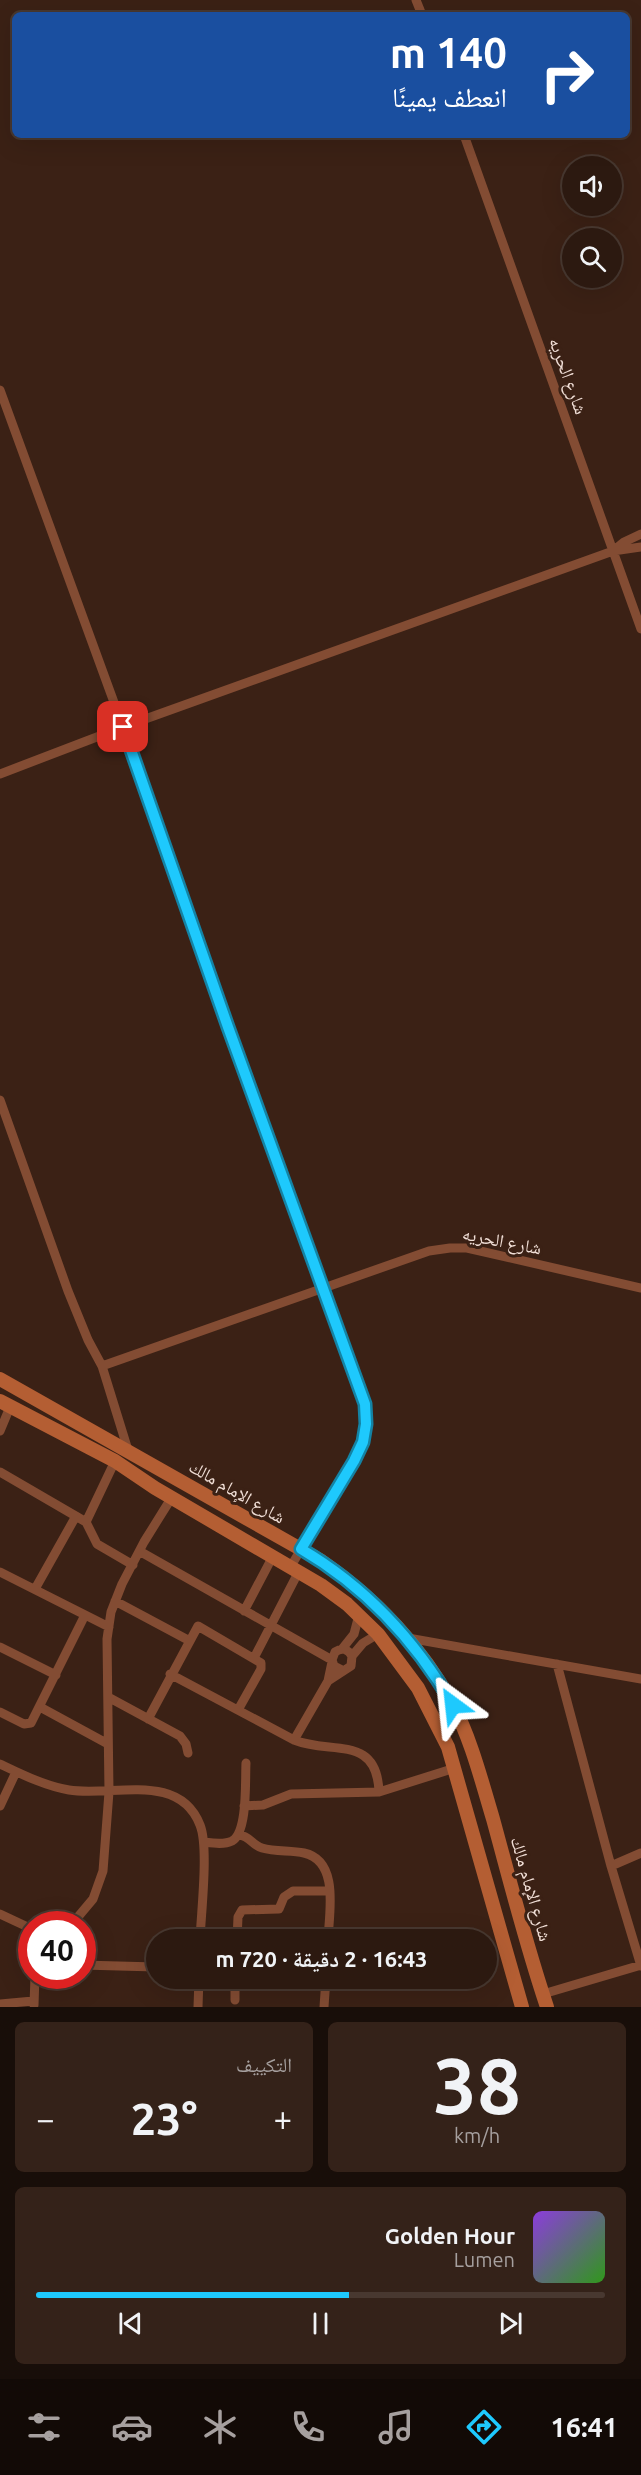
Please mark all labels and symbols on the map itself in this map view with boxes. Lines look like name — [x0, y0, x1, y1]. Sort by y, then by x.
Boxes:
street label: شارع الحريه — [544, 335, 592, 417]
pin — [97, 701, 148, 752]
street label: شارع الحريه — [461, 1223, 543, 1259]
street label: شارع الإمام مالك — [184, 1456, 289, 1529]
position arrow — [421, 1673, 485, 1737]
street label: شارع الإمام مالك — [505, 1834, 556, 1944]
speed limit sign: 40 — [18, 1911, 96, 1989]

